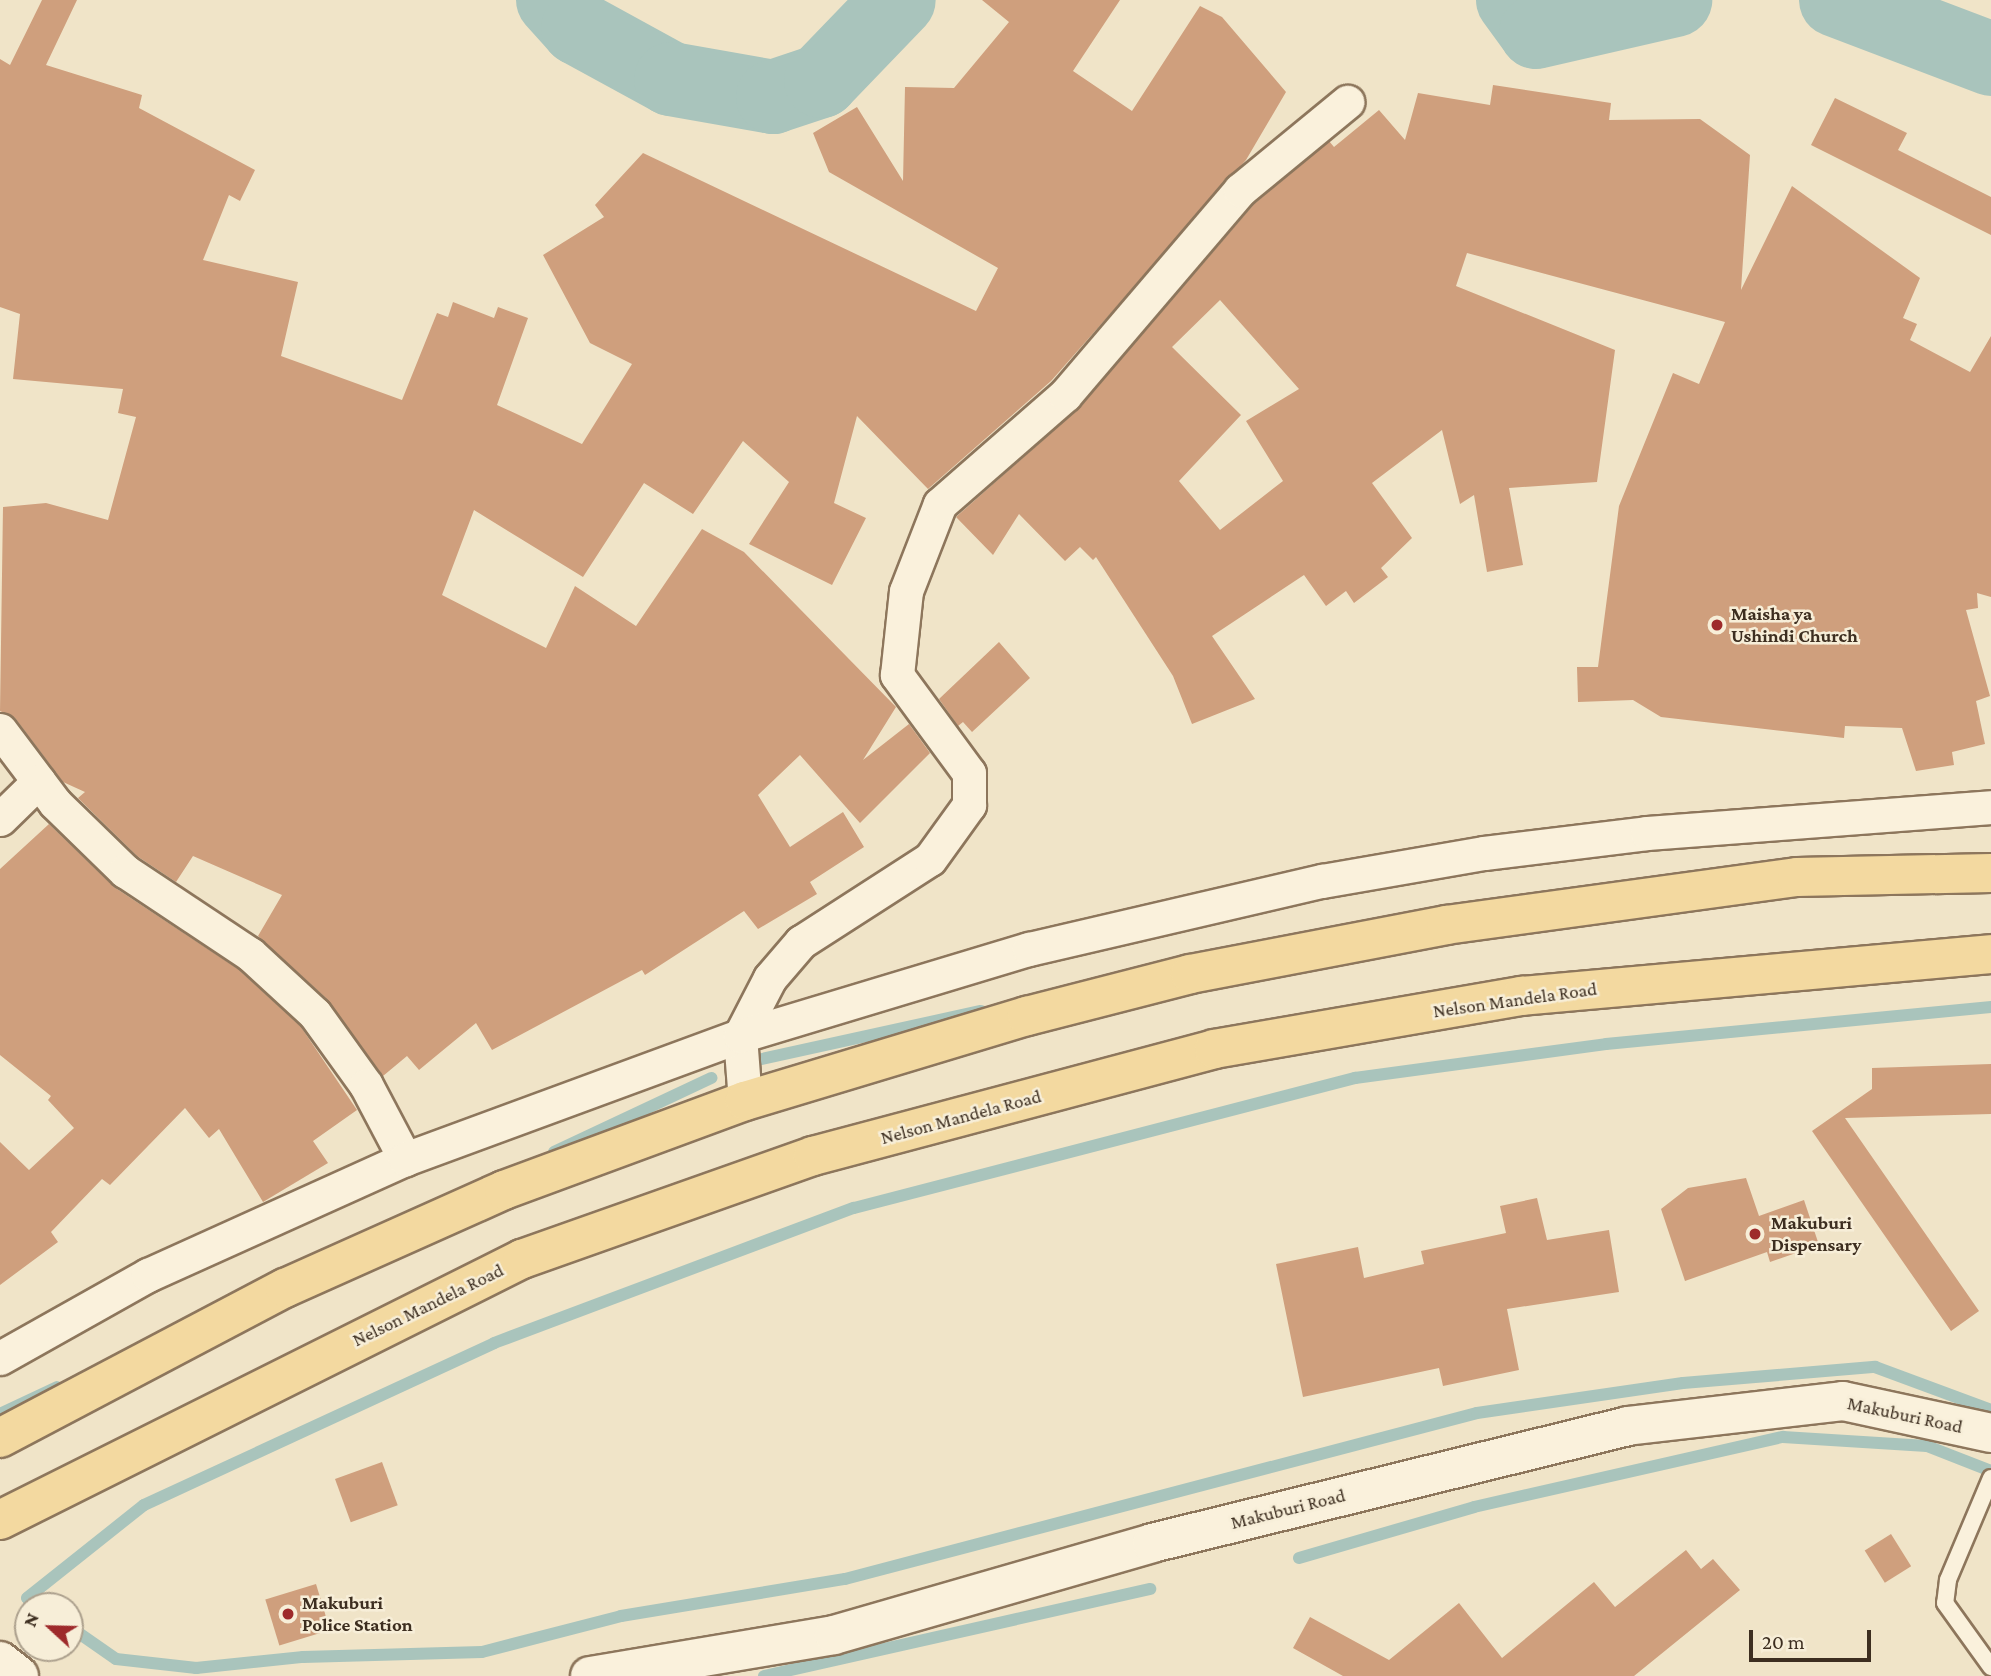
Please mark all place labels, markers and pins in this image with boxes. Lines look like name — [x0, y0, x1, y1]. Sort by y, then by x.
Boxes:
place label: Maisha ya Ushindi Church — [1731, 603, 1858, 647]
marker: Maisha ya Ushindi Church — [1709, 617, 1725, 633]
place label: Makuburi Dispensary — [1771, 1212, 1862, 1256]
marker: Makuburi Dispensary — [1745, 1224, 1765, 1244]
place label: Makuburi Police Station — [302, 1592, 413, 1636]
marker: Makuburi Police Station — [280, 1606, 296, 1622]

